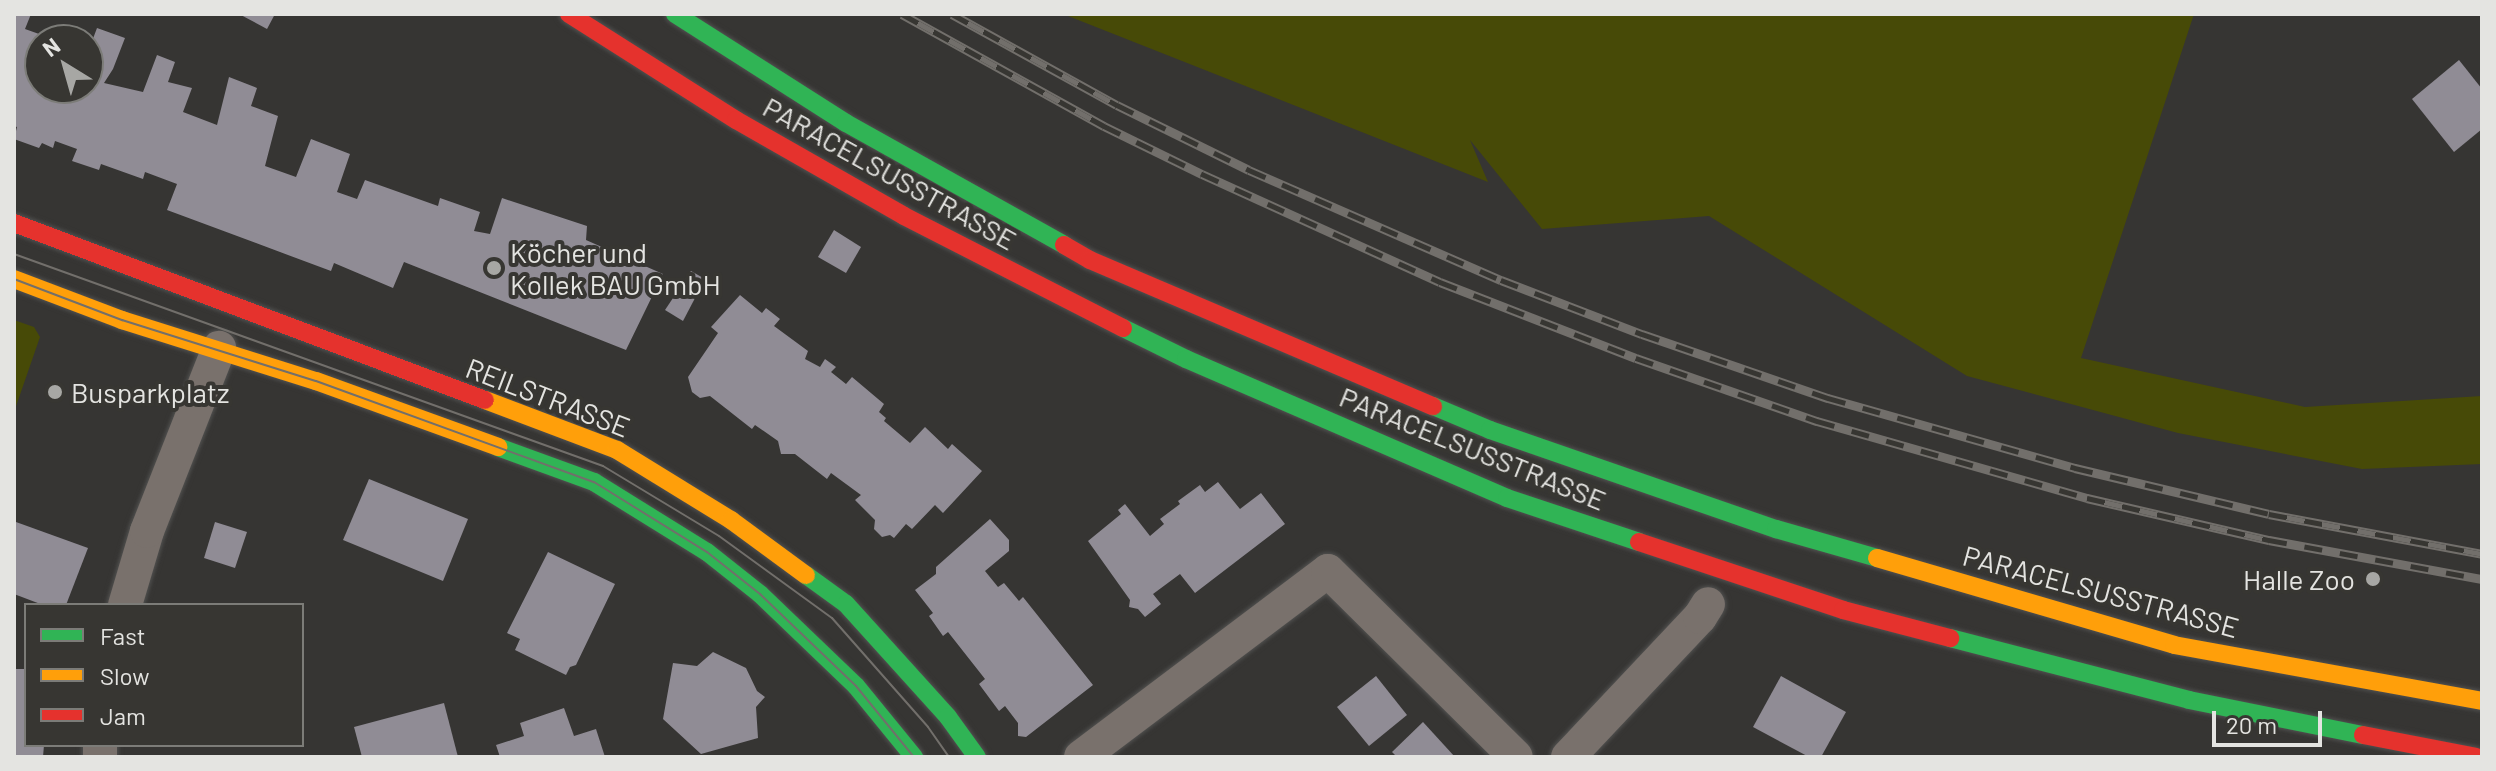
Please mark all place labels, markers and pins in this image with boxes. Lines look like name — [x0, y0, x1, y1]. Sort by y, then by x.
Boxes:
place label: Köcher und Kollek BAU GmbH — [510, 235, 721, 301]
marker: Köcher und Kollek BAU GmbH — [485, 259, 503, 277]
place label: Busparkplatz — [71, 375, 229, 409]
marker: Busparkplatz — [46, 383, 64, 401]
place label: Halle Zoo — [2243, 562, 2355, 596]
marker: Halle Zoo — [2362, 568, 2384, 590]

